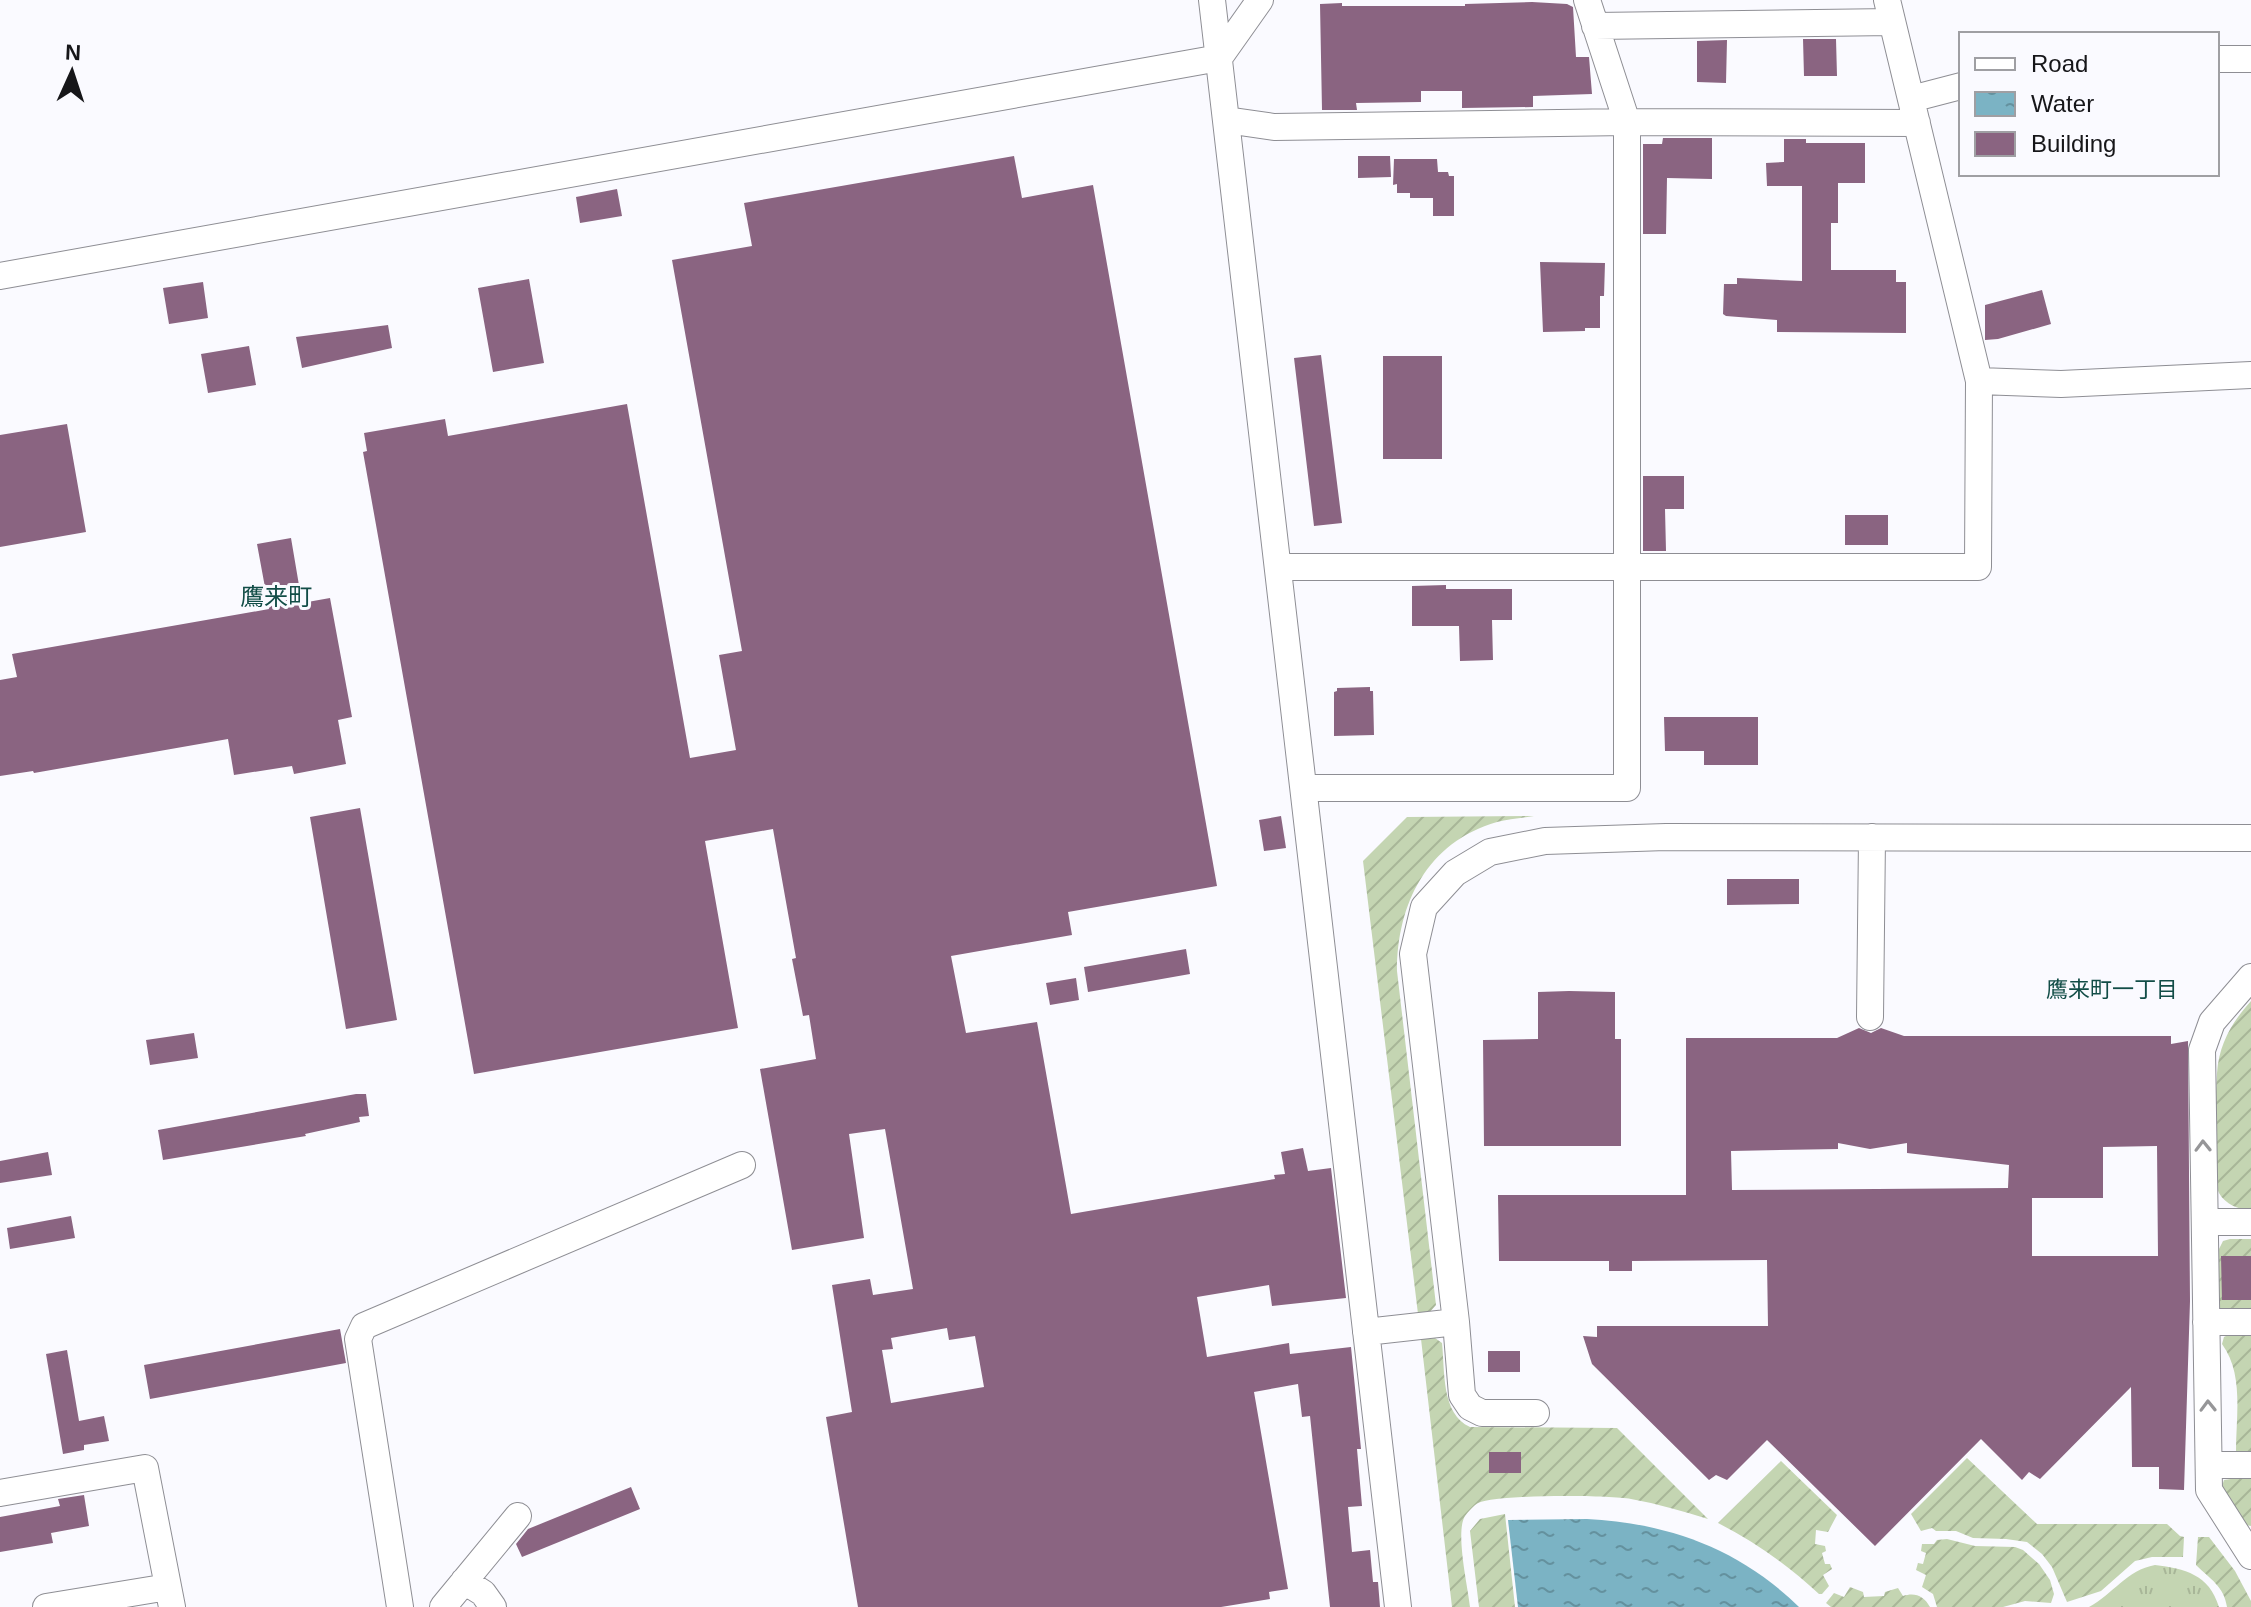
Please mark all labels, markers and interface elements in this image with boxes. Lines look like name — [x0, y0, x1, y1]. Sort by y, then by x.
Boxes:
north arrow — [32, 32, 112, 112]
legend — [1959, 32, 2219, 176]
text: N — [64, 40, 82, 65]
text: Road — [2031, 50, 2088, 77]
text: Water — [2031, 90, 2094, 117]
text: Building — [2031, 130, 2116, 157]
district label: 鷹来町 — [240, 583, 312, 610]
district label: 鷹来町一丁目 — [2046, 977, 2178, 1002]
one-way arrow — [2195, 1139, 2212, 1152]
one-way arrow — [2199, 1399, 2217, 1412]

